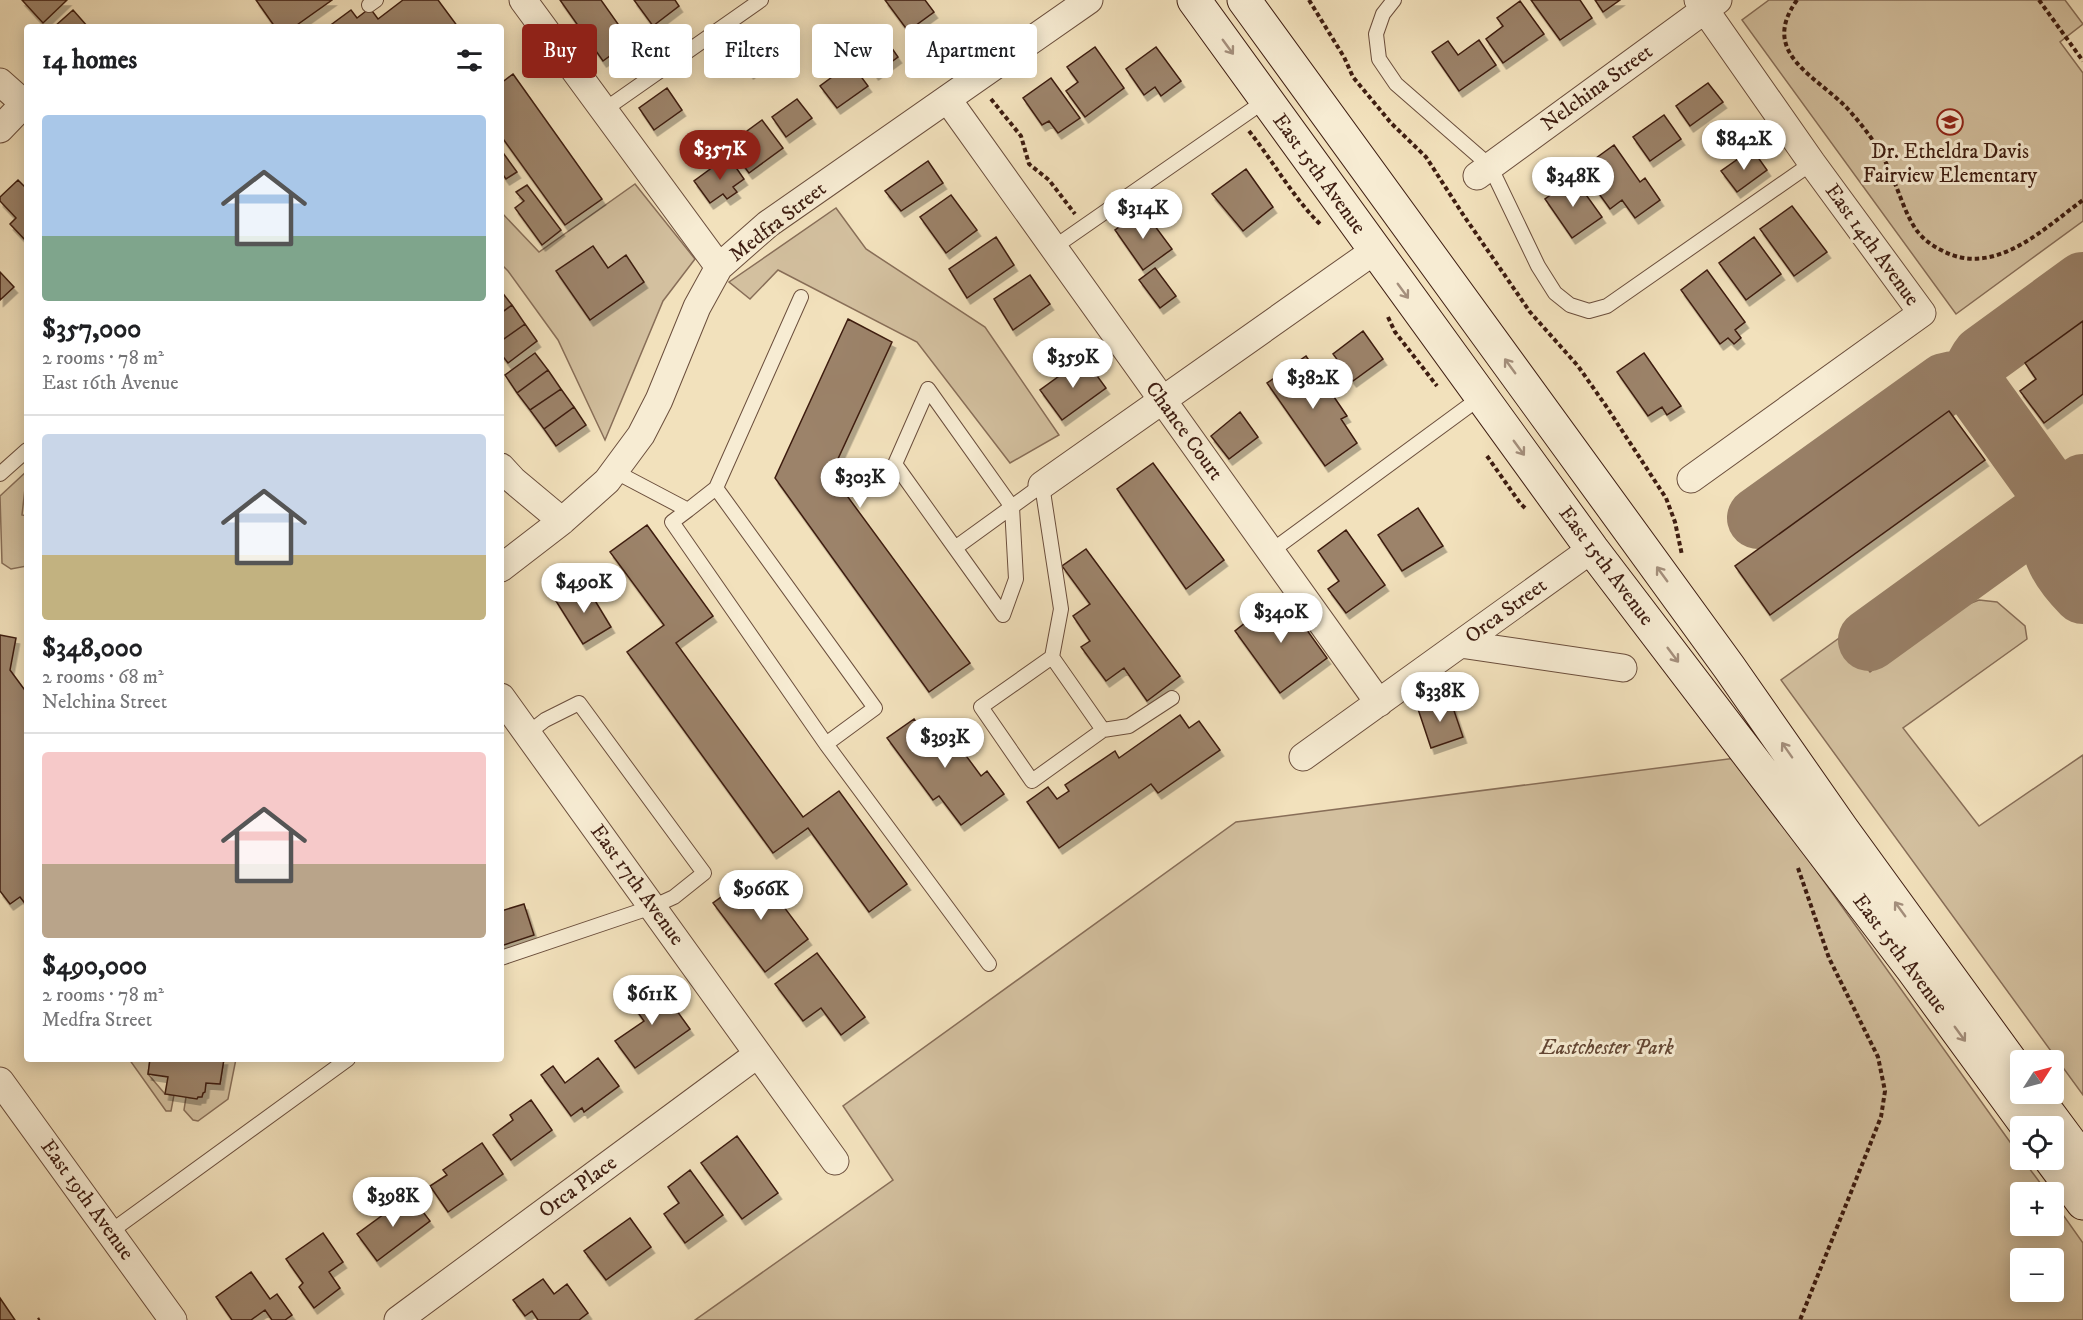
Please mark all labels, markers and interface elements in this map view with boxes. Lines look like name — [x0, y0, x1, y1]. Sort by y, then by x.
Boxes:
chip: Buy — [522, 24, 597, 78]
chip: Rent — [609, 24, 692, 78]
chip: Filters — [704, 24, 800, 78]
chip: New — [812, 24, 893, 78]
chip: Apartment — [905, 24, 1037, 78]
one-way arrow — [1222, 39, 1234, 55]
street label: Nelchina Street — [1536, 39, 1658, 137]
text: 14 homes — [42, 44, 137, 77]
icon: filters — [453, 44, 486, 77]
school or university icon: Dr. Etheldra Davis Fairview Elementary — [1935, 107, 1965, 137]
street label: East 15th Avenue — [1267, 109, 1372, 240]
pin: $842K — [1702, 120, 1786, 171]
text: $842K — [1716, 127, 1772, 152]
pin: $357K — [678, 130, 762, 181]
text: $357K — [694, 137, 746, 162]
place label: Dr. Etheldra Davis Fairview Elementary — [1863, 139, 2038, 189]
icon: home — [210, 154, 318, 262]
pin: $348K — [1531, 157, 1615, 208]
text: $348K — [1546, 164, 1600, 189]
street label: Medfra Street — [724, 176, 832, 268]
street label: East 14th Avenue — [1819, 179, 1925, 311]
pin: $314K — [1101, 189, 1185, 240]
text: $314K — [1117, 196, 1169, 221]
one-way arrow — [1397, 282, 1410, 298]
text: $357,000 — [42, 313, 141, 346]
pin: $359K — [1031, 338, 1115, 389]
text: $359K — [1047, 345, 1099, 370]
text: 2 rooms · 78 m² — [42, 346, 164, 371]
one-way arrow — [1504, 358, 1517, 374]
pin: $382K — [1271, 359, 1355, 410]
text: $382K — [1287, 366, 1339, 391]
text: East 16th Avenue — [42, 371, 179, 396]
street label: Chance Court — [1139, 376, 1229, 486]
one-way arrow — [1512, 440, 1525, 456]
pin: $303K — [818, 458, 902, 509]
text: $303K — [835, 465, 885, 490]
icon: home — [210, 473, 318, 581]
street label: East 15th Avenue — [1553, 501, 1660, 631]
pin: $490K — [542, 563, 626, 614]
one-way arrow — [1656, 567, 1668, 583]
text: $490K — [555, 570, 613, 595]
street label: Orca Street — [1460, 572, 1552, 649]
pin: $340K — [1239, 593, 1323, 644]
text: $340K — [1254, 600, 1308, 625]
text: $348,000 — [42, 632, 143, 665]
one-way arrow — [1666, 647, 1679, 663]
text: 2 rooms · 68 m² — [42, 665, 164, 690]
pin: $338K — [1398, 672, 1482, 723]
text: $338K — [1415, 679, 1465, 704]
text: Nelchina Street — [42, 690, 167, 715]
pin: $393K — [903, 718, 987, 769]
text: $393K — [920, 725, 970, 750]
one-way arrow — [1781, 743, 1793, 759]
icon: home — [210, 791, 318, 899]
street label: East 17th Avenue — [584, 819, 690, 951]
pin: $966K — [719, 870, 803, 921]
text: $966K — [733, 877, 789, 902]
street label: East 15th Avenue — [1847, 889, 1954, 1019]
one-way arrow — [1894, 902, 1907, 918]
text: $490,000 — [42, 950, 147, 983]
pin: $611K — [610, 975, 694, 1026]
text: $611K — [627, 982, 677, 1007]
text: 2 rooms · 78 m² — [42, 983, 164, 1008]
text: Medfra Street — [42, 1008, 152, 1033]
one-way arrow — [1954, 1026, 1966, 1042]
park label: Eastchester Park — [1539, 1035, 1674, 1061]
north arrow — [2010, 1050, 2064, 1104]
map controls — [2010, 1050, 2064, 1302]
button: locate — [2010, 1116, 2064, 1170]
street label: East 19th Avenue — [34, 1135, 140, 1266]
street label: Orca Place — [534, 1150, 622, 1224]
pin: $398K — [351, 1177, 435, 1228]
button: + — [2010, 1182, 2064, 1236]
text: $398K — [367, 1184, 419, 1209]
button: − — [2010, 1248, 2064, 1302]

